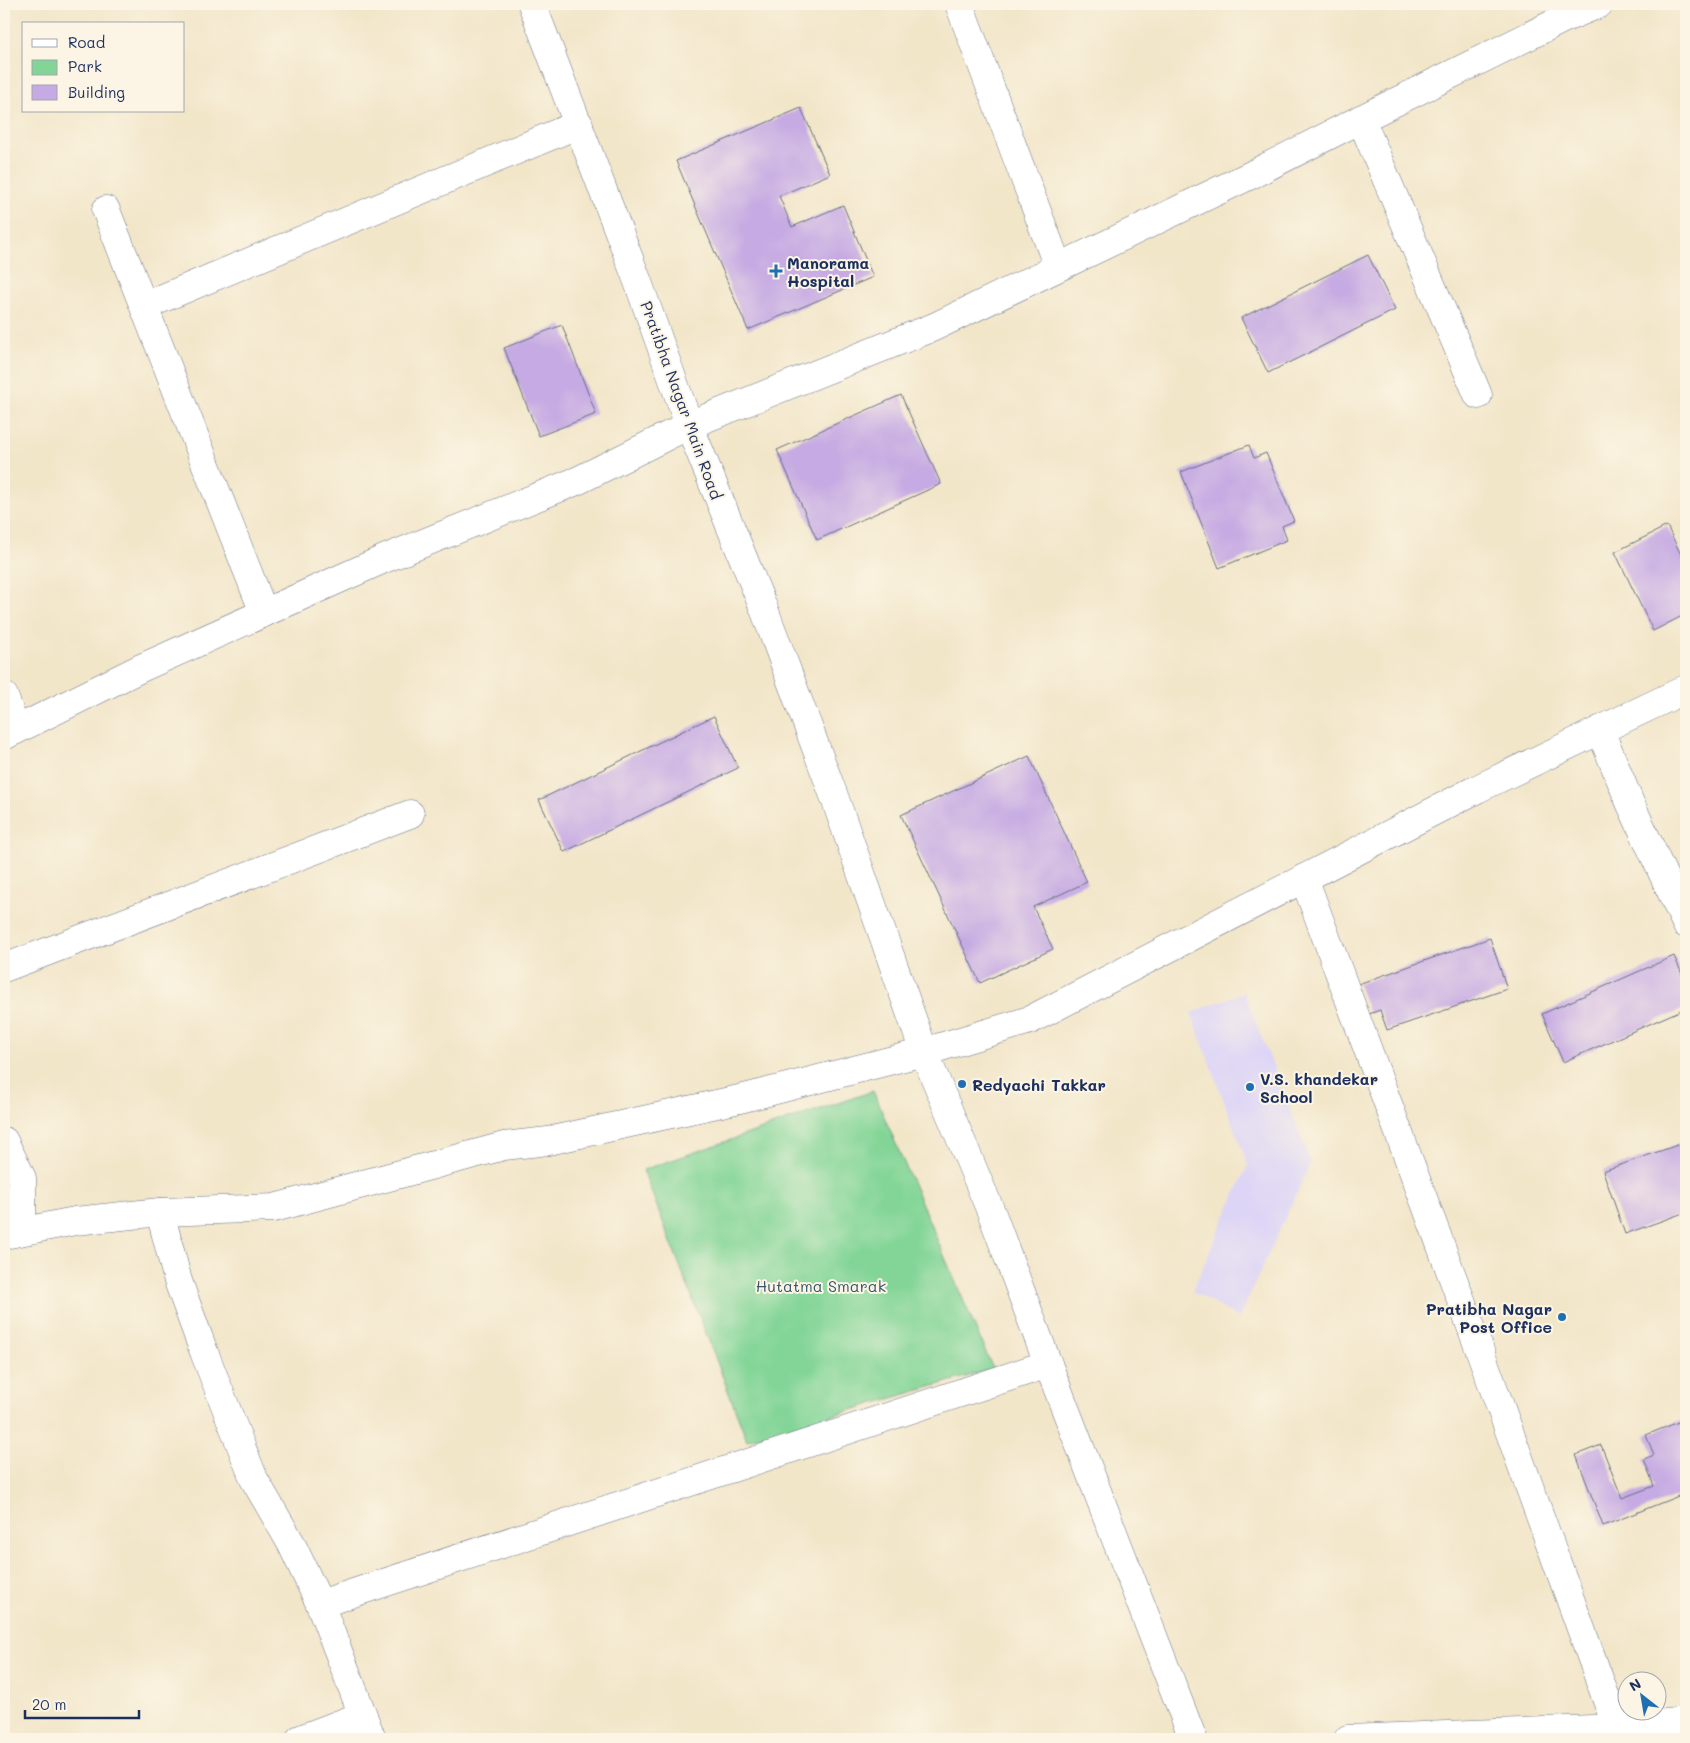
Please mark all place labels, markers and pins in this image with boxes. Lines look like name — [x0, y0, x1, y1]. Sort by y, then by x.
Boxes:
place label: Manorama Hospital — [787, 252, 870, 291]
marker: Manorama Hospital — [769, 264, 783, 278]
place label: V.S. khandekar School — [1260, 1068, 1378, 1107]
place label: Redyachi Takkar — [972, 1074, 1106, 1095]
marker: Redyachi Takkar — [956, 1078, 968, 1090]
marker: V.S. khandekar School — [1244, 1081, 1256, 1093]
place label: Pratibha Nagar Post Office — [1426, 1298, 1552, 1337]
marker: Pratibha Nagar Post Office — [1556, 1311, 1568, 1323]

